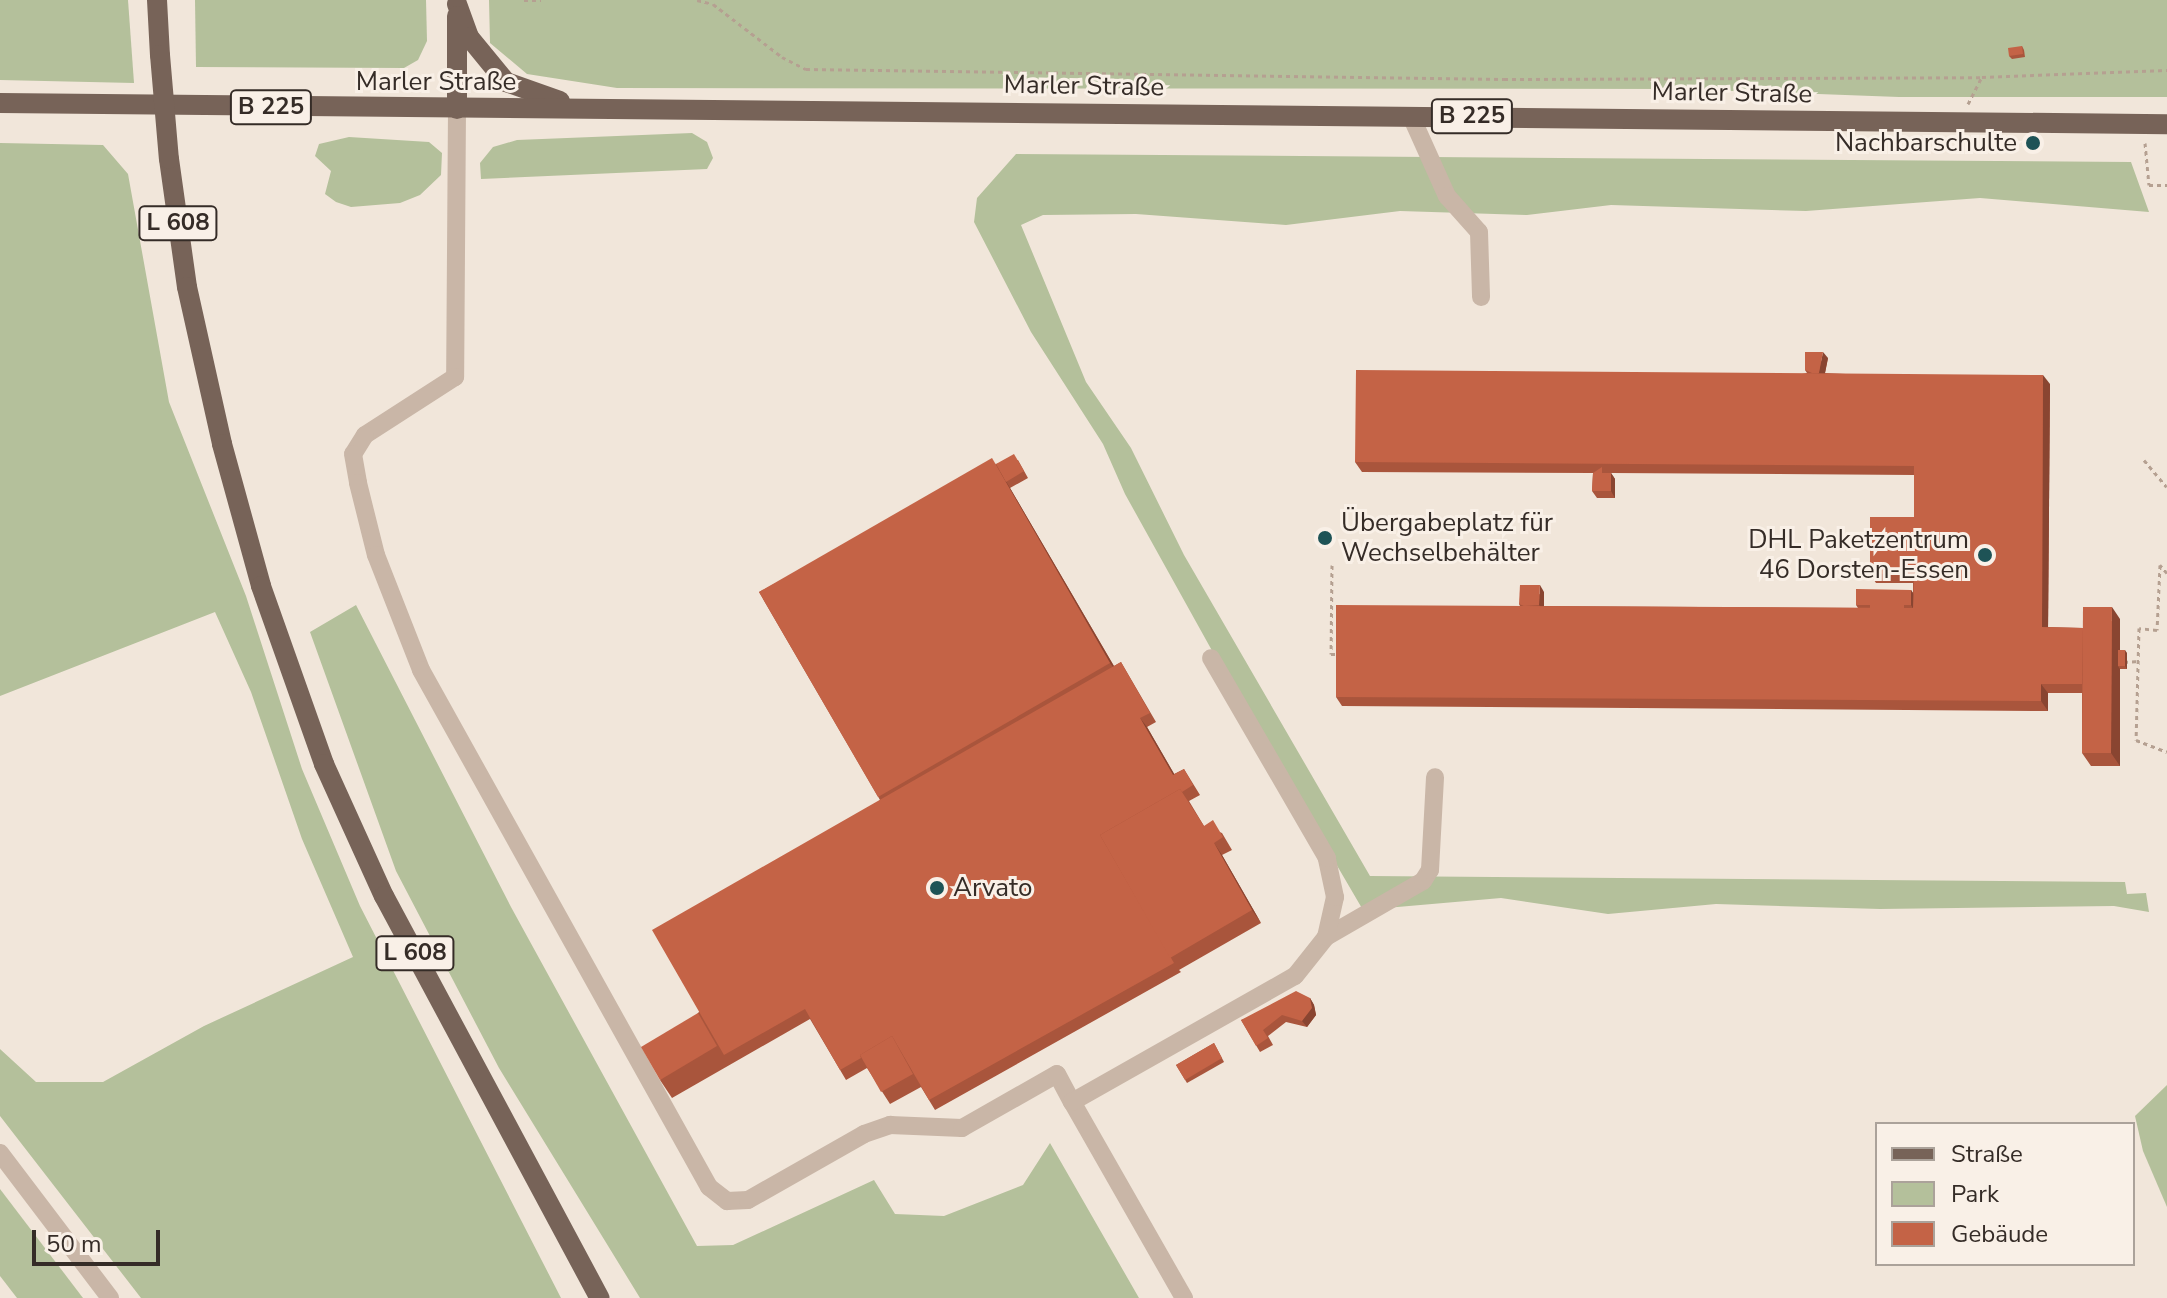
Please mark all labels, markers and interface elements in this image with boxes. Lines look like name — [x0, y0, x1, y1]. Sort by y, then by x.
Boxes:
street label: Marler Straße — [356, 66, 516, 98]
street label: Marler Straße — [1003, 69, 1165, 103]
street label: Marler Straße — [1651, 76, 1813, 110]
road number: B 225 — [229, 87, 313, 127]
road number: B 225 — [1430, 96, 1514, 136]
place label: Nachbarschulte — [1835, 127, 2017, 159]
marker: Nachbarschulte — [2024, 134, 2042, 152]
road number: L 608 — [138, 203, 218, 243]
place label: Übergabeplatz für Wechselbehälter — [1341, 507, 1553, 568]
place label: DHL Paketzentrum 46 Dorsten-Essen — [1748, 524, 1969, 586]
marker: Übergabeplatz für Wechselbehälter — [1316, 529, 1334, 547]
marker: DHL Paketzentrum 46 Dorsten-Essen — [1976, 546, 1994, 564]
place label: Arvato — [953, 872, 1032, 904]
marker: Arvato — [928, 879, 946, 897]
road number: L 608 — [375, 933, 455, 973]
legend — [1875, 1122, 2135, 1266]
text: Straße — [1951, 1138, 2023, 1170]
text: Park — [1951, 1178, 1999, 1210]
scale bar — [36, 1214, 164, 1264]
text: Gebäude — [1951, 1218, 2048, 1250]
text: 50 m — [46, 1228, 102, 1260]

